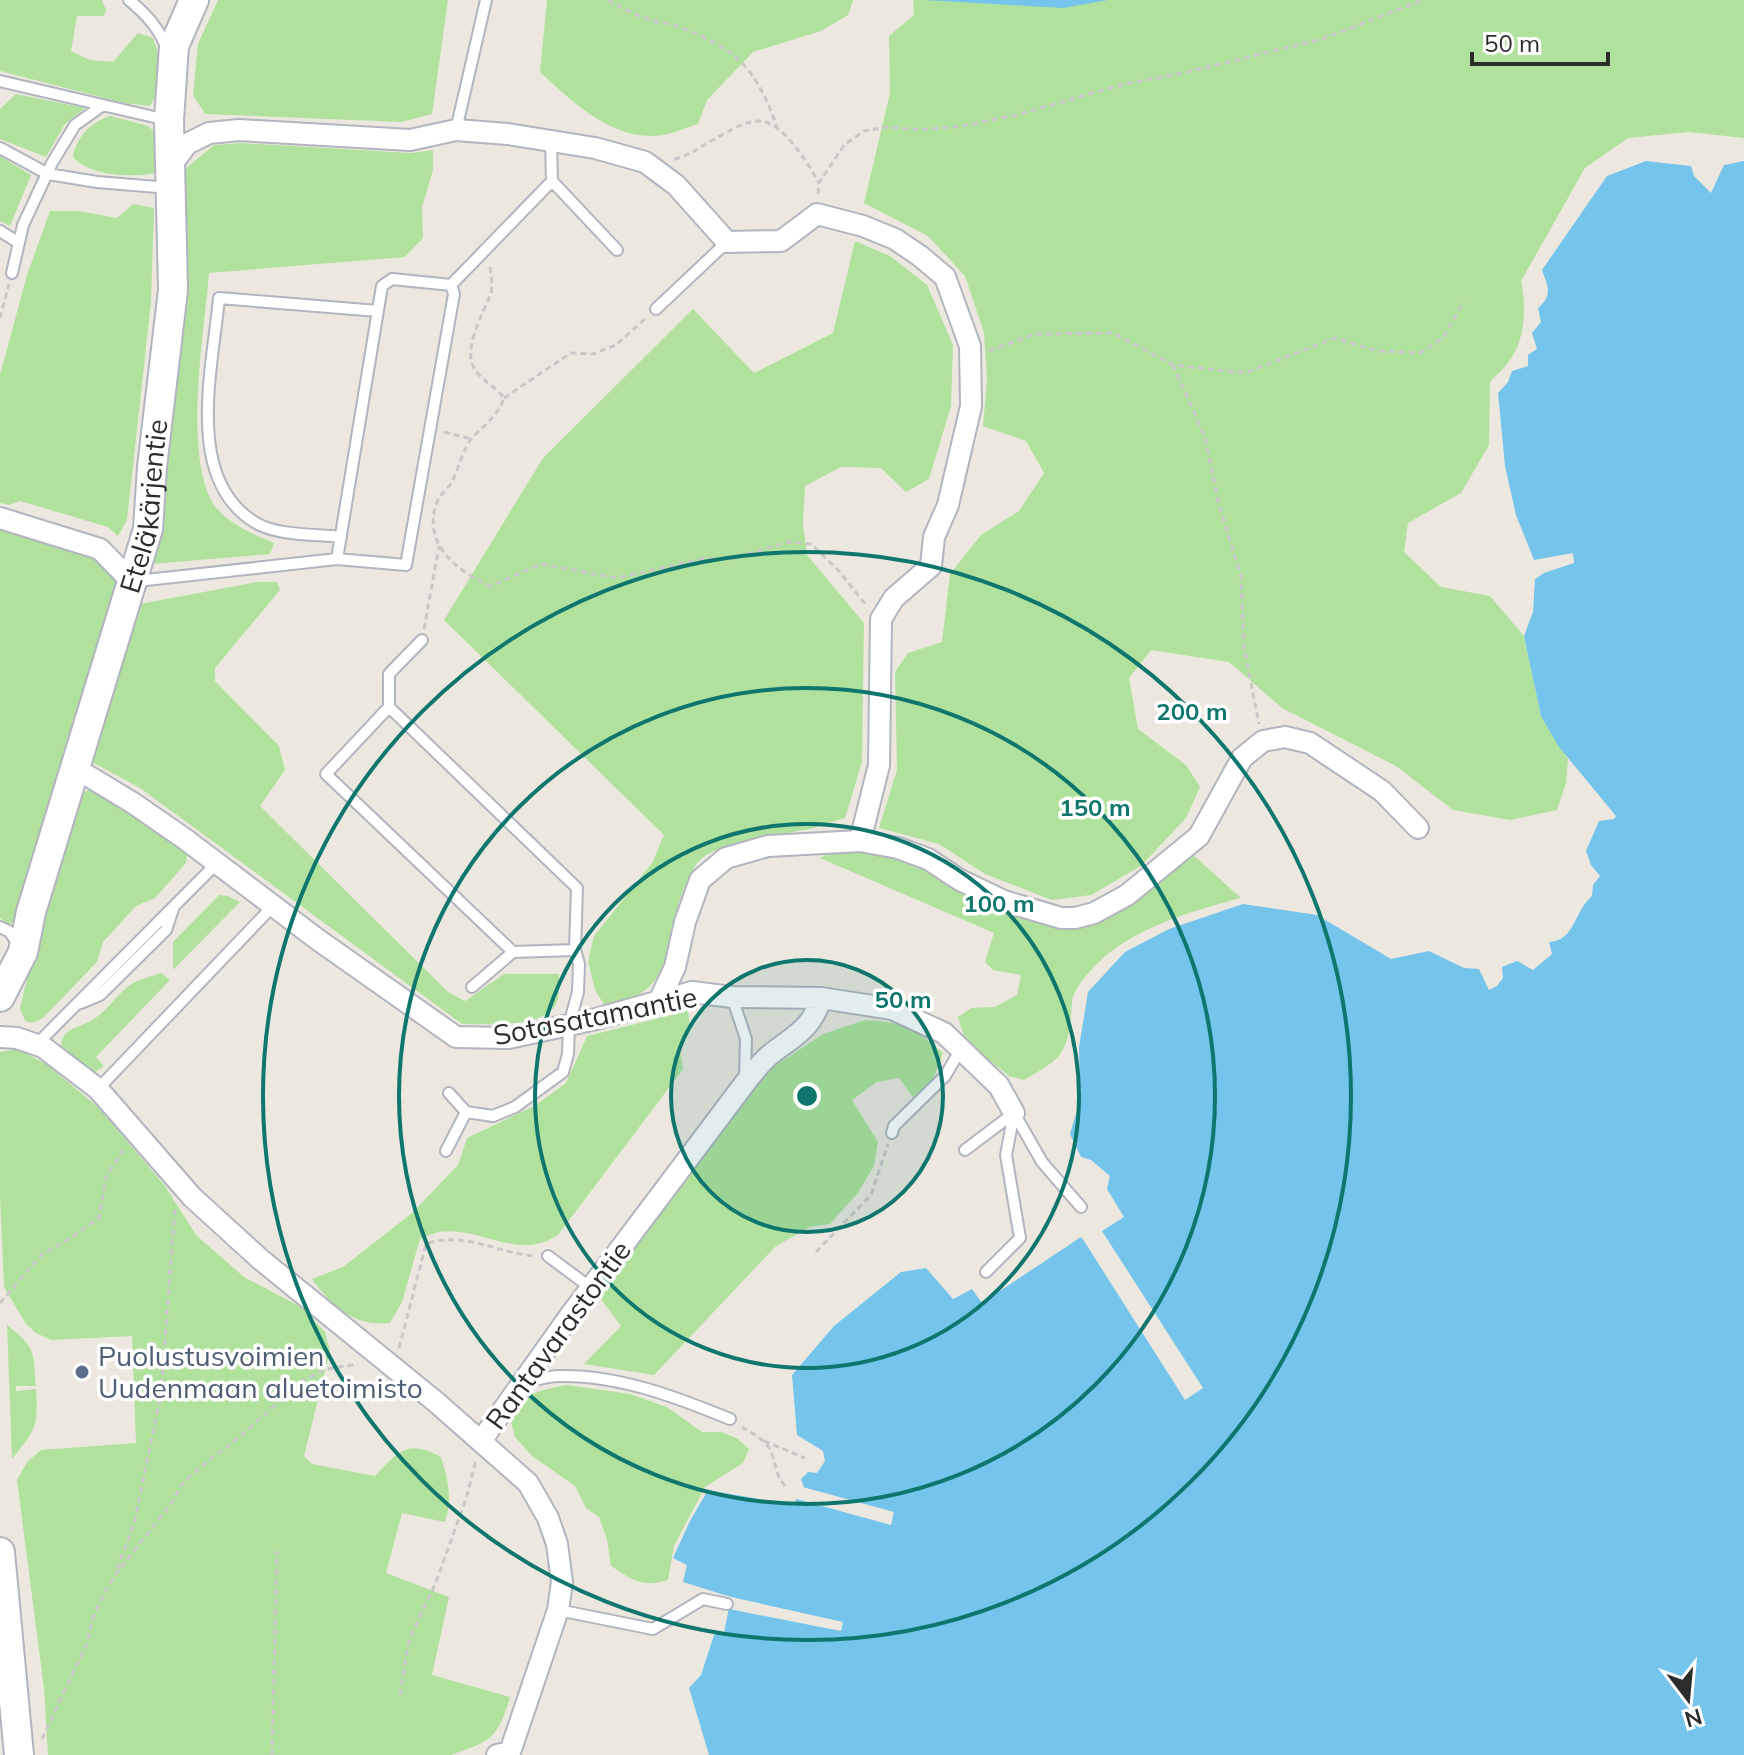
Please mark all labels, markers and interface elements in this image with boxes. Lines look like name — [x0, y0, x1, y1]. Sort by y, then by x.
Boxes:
scale bar — [1472, 16, 1608, 66]
text: 50 m — [1484, 28, 1540, 58]
street label: Eteläkärjentie — [112, 417, 175, 597]
text: 200 m — [1156, 696, 1228, 726]
text: 150 m — [1059, 792, 1131, 822]
text: 100 m — [963, 888, 1035, 918]
street label: Sotasatamantie — [490, 979, 700, 1052]
text: 50 m — [875, 984, 931, 1014]
centre of rings — [793, 1082, 821, 1110]
street label: Rantavarastontie — [477, 1234, 638, 1436]
place label: Puolustusvoimien Uudenmaan aluetoimisto — [98, 1338, 423, 1405]
marker: Puolustusvoimien Uudenmaan aluetoimisto — [73, 1363, 91, 1381]
north arrow — [1648, 1659, 1728, 1739]
text: N — [1682, 1702, 1705, 1734]

